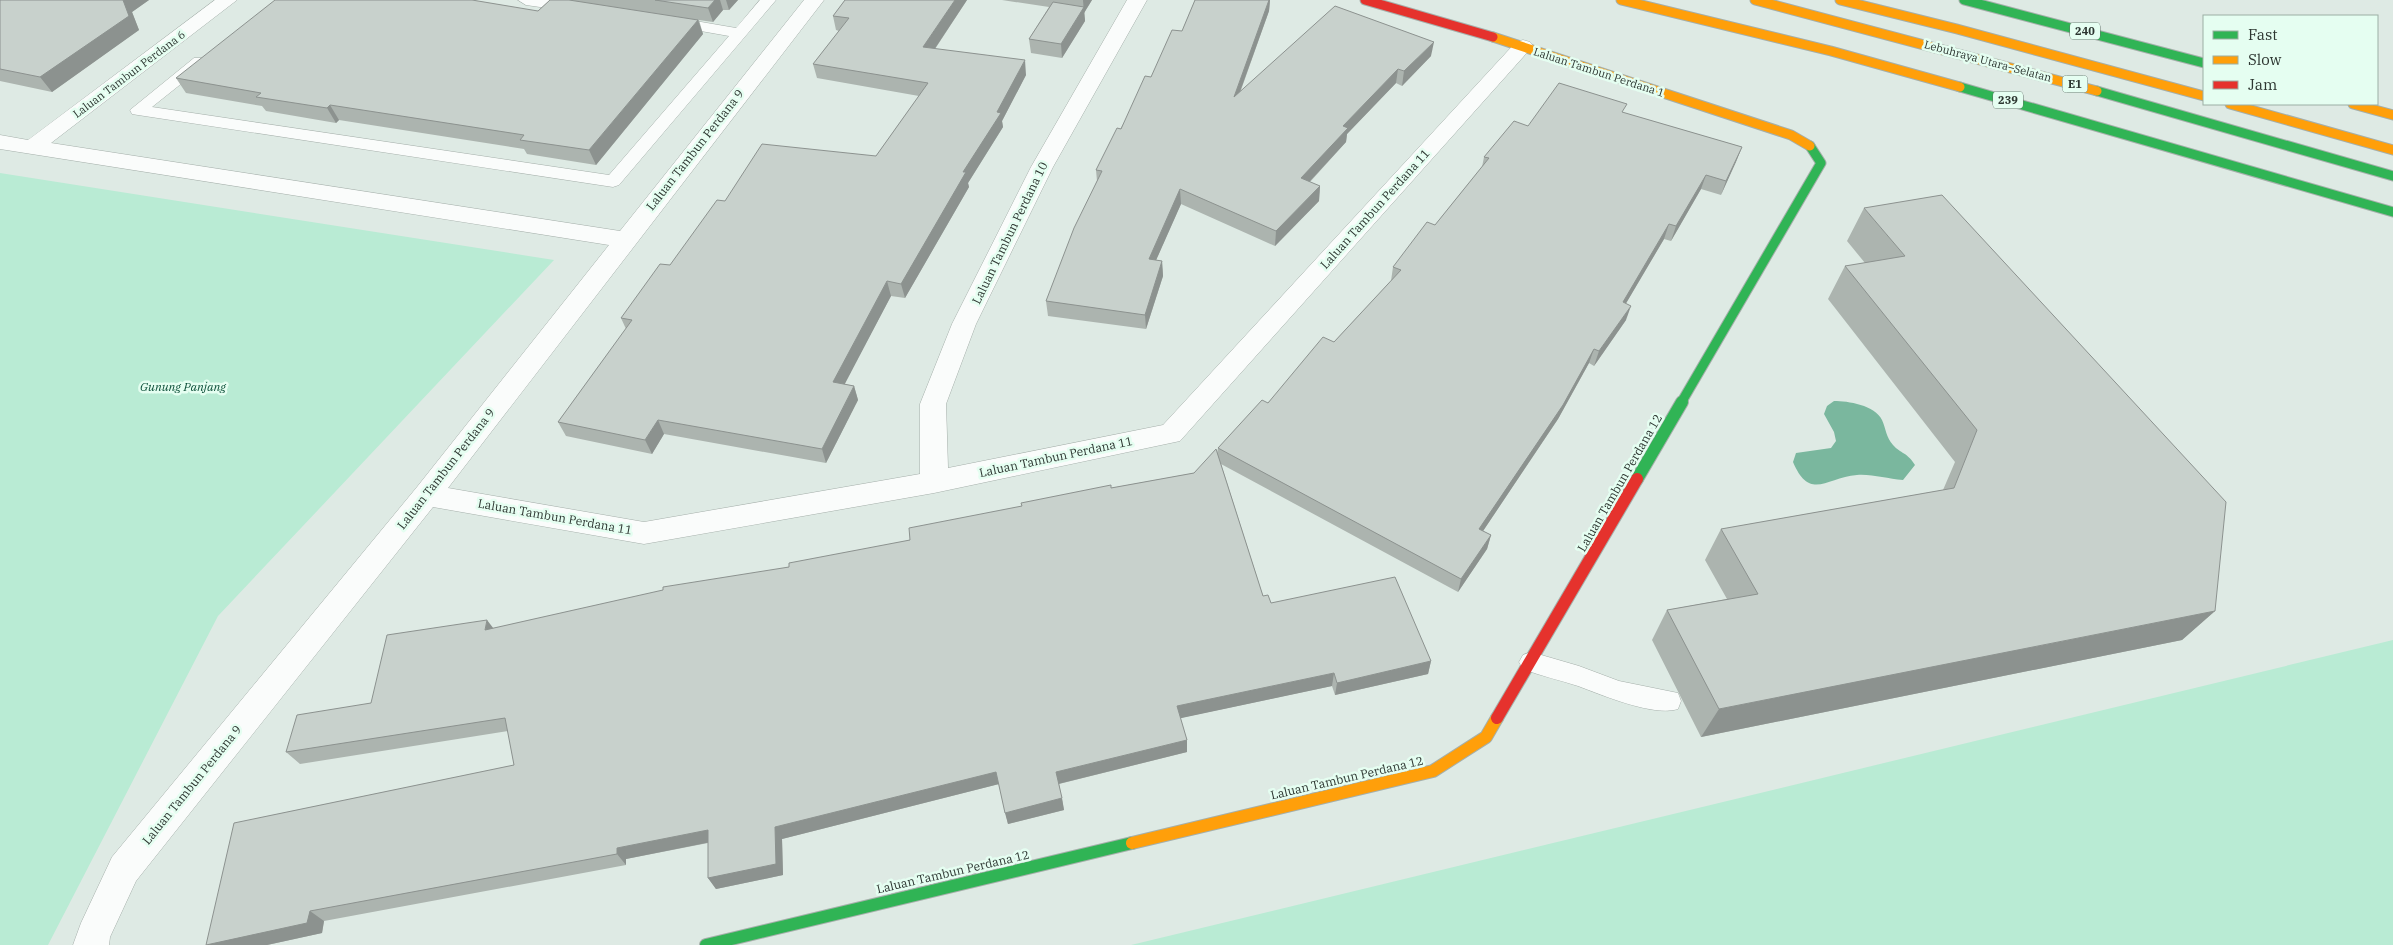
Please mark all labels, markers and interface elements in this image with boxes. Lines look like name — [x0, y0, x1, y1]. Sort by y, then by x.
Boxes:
legend — [2203, 15, 2378, 105]
road number: 240 — [2070, 22, 2100, 40]
text: Fast — [2248, 25, 2278, 44]
street label: Laluan Tambun Perdana 6 — [70, 27, 188, 121]
street label: Lebuhraya Utara–Selatan — [1923, 37, 2053, 85]
street label: Laluan Tambun Perdana 1 — [1532, 44, 1666, 100]
text: Slow — [2248, 50, 2282, 69]
text: Jam — [2248, 75, 2277, 94]
road number: E1 — [2062, 76, 2088, 92]
street label: Laluan Tambun Perdana 9 — [643, 86, 746, 213]
road number: 239 — [1993, 92, 2023, 108]
street label: Laluan Tambun Perdana 11 — [1317, 146, 1433, 272]
street label: Laluan Tambun Perdana 10 — [969, 159, 1051, 306]
park label: Gunung Panjang — [140, 379, 226, 394]
street label: Laluan Tambun Perdana 9 — [394, 405, 497, 532]
street label: Laluan Tambun Perdana 12 — [1574, 411, 1665, 554]
street label: Laluan Tambun Perdana 11 — [978, 433, 1134, 480]
street label: Laluan Tambun Perdana 11 — [477, 496, 633, 537]
street label: Laluan Tambun Perdana 9 — [139, 722, 244, 847]
street label: Laluan Tambun Perdana 12 — [1269, 753, 1425, 802]
street label: Laluan Tambun Perdana 12 — [875, 847, 1031, 896]

